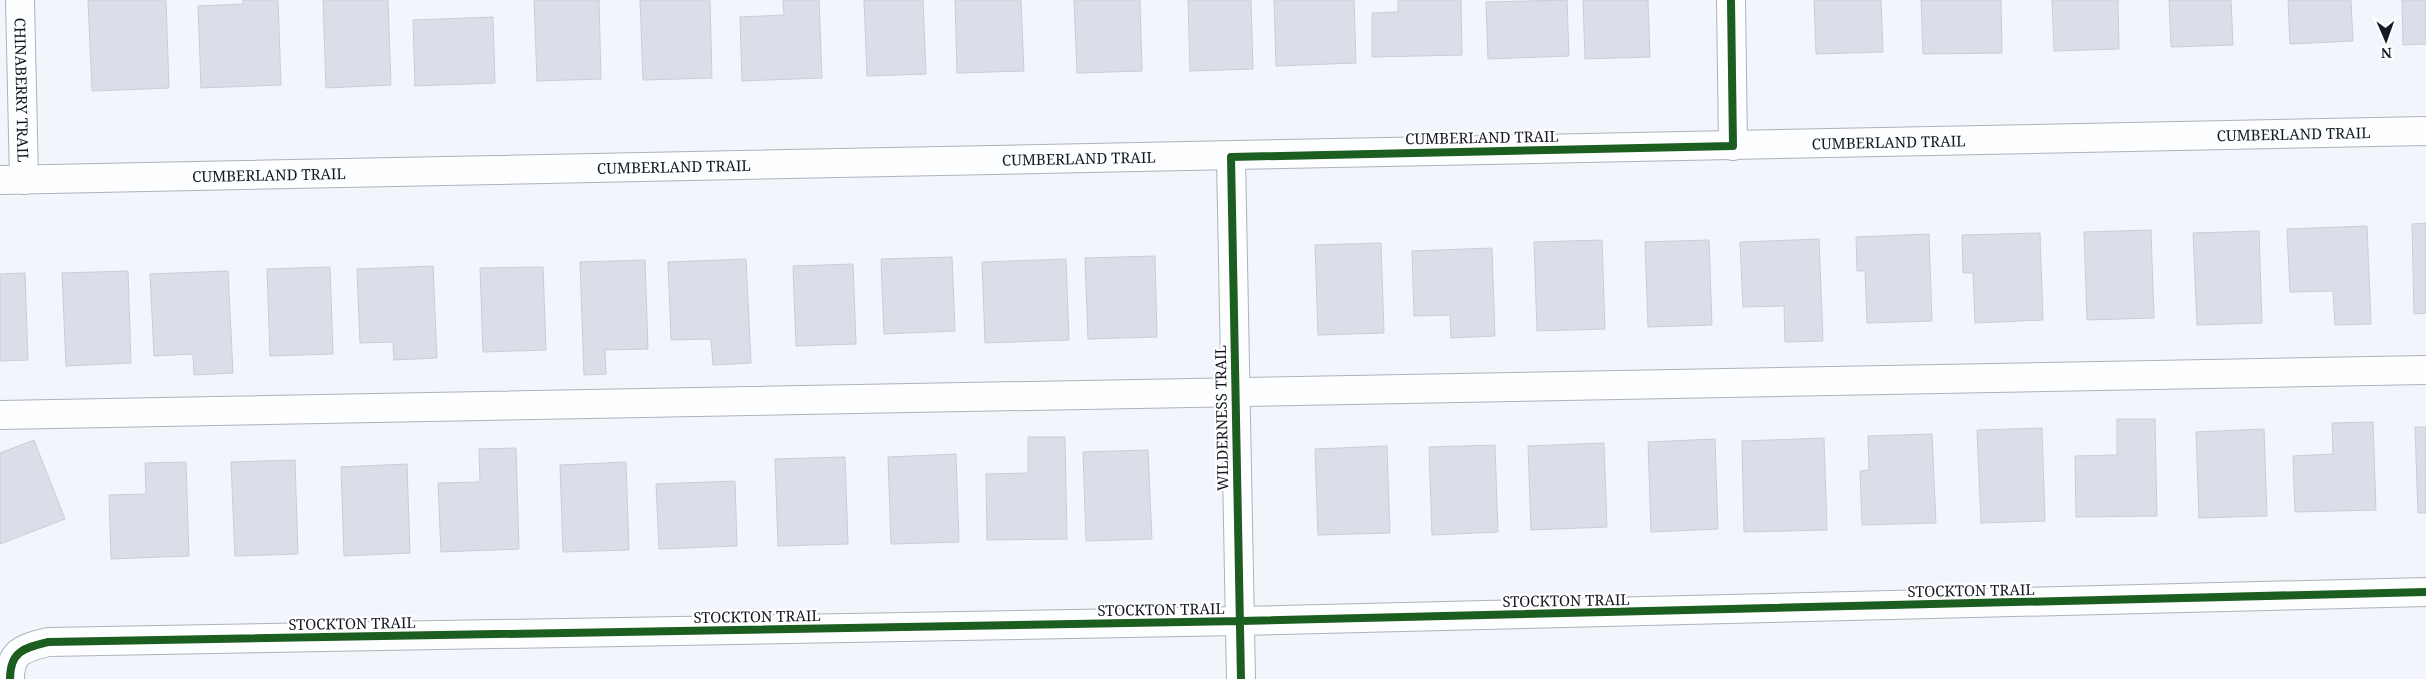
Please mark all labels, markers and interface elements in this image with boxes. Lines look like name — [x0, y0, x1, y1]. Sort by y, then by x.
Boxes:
north arrow — [2361, 15, 2411, 65]
street label: CHINABERRY TRAIL — [10, 17, 34, 163]
text: N — [2381, 44, 2392, 63]
street label: CUMBERLAND TRAIL — [2216, 122, 2371, 145]
street label: CUMBERLAND TRAIL — [1405, 126, 1559, 148]
street label: CUMBERLAND TRAIL — [1812, 130, 1966, 153]
street label: CUMBERLAND TRAIL — [1002, 147, 1156, 170]
street label: CUMBERLAND TRAIL — [597, 155, 751, 178]
street label: CUMBERLAND TRAIL — [192, 163, 346, 186]
street label: WILDERNESS TRAIL — [1210, 345, 1232, 491]
street label: STOCKTON TRAIL — [1907, 579, 2035, 601]
street label: STOCKTON TRAIL — [1502, 589, 1630, 611]
street label: STOCKTON TRAIL — [1097, 598, 1225, 620]
street label: STOCKTON TRAIL — [693, 605, 821, 627]
street label: STOCKTON TRAIL — [288, 612, 416, 634]

